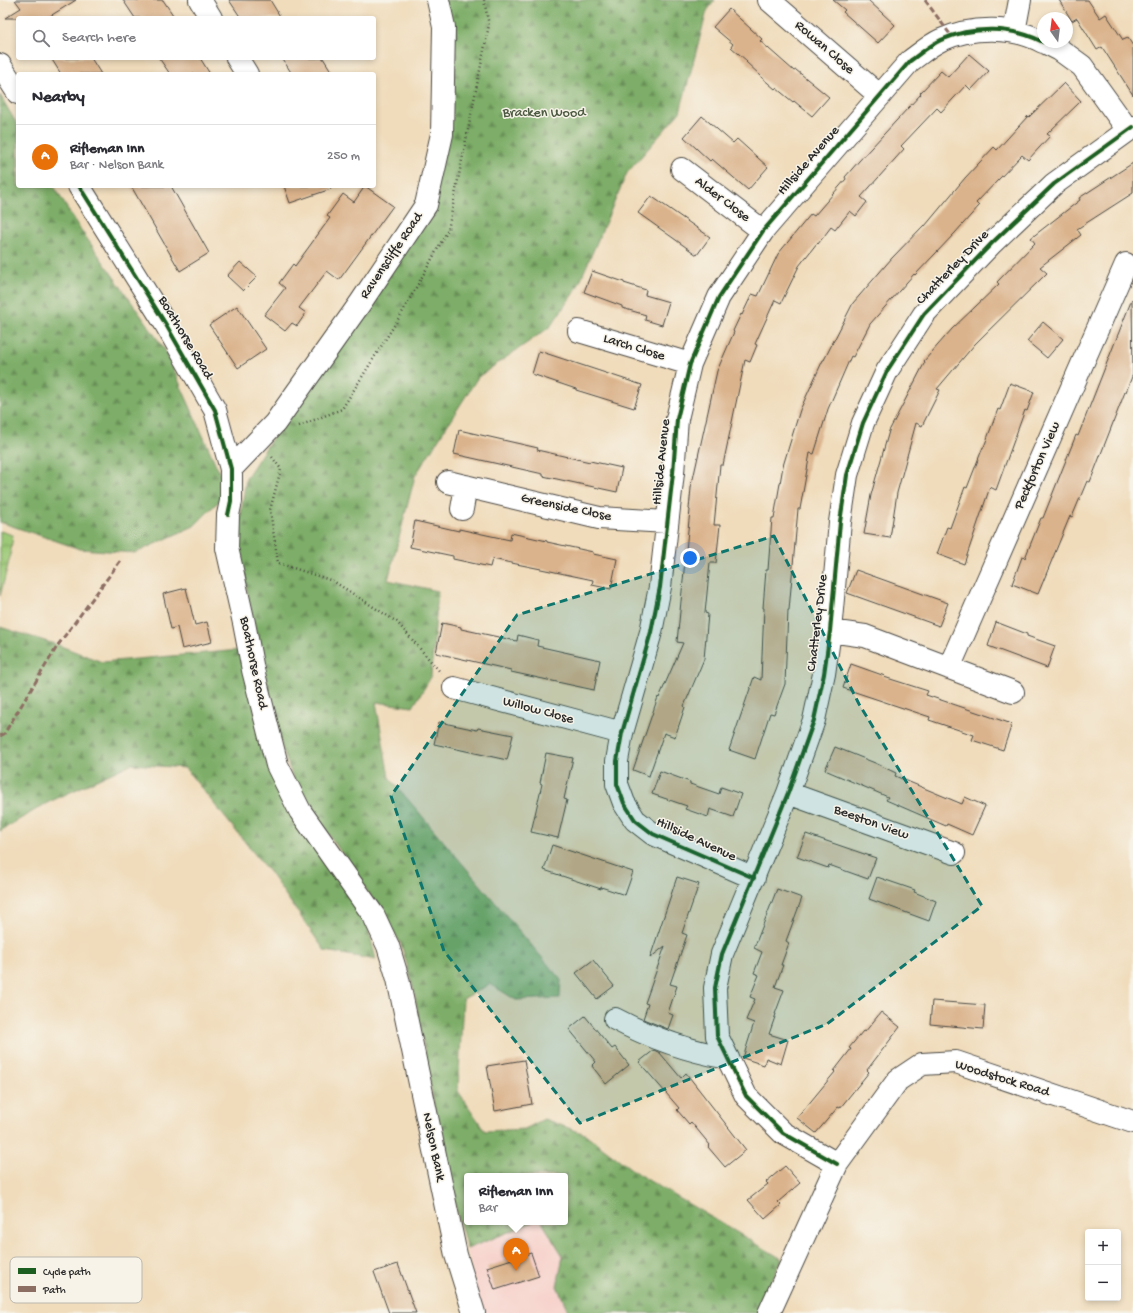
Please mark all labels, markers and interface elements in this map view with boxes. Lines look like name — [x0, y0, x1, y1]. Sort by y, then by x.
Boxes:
north arrow — [1037, 12, 1073, 48]
search box — [16, 16, 376, 60]
street label: Rowan Close — [791, 17, 858, 79]
icon: search — [30, 27, 52, 49]
text: Search here — [62, 29, 136, 47]
text: Nearby — [32, 88, 85, 108]
park label: Bracken Wood — [502, 105, 587, 122]
street label: Hillside Avenue — [774, 122, 844, 199]
text: Rifleman Inn — [70, 140, 144, 158]
text: A — [41, 149, 49, 164]
text: 250 m — [327, 149, 360, 164]
text: Bar · Nelson Bank — [70, 158, 163, 173]
street label: Alder Close — [691, 174, 754, 227]
street label: Ravenscliffe Road — [357, 208, 428, 303]
street label: Chatterley Drive — [913, 226, 994, 309]
street label: Boathorse Road — [153, 293, 217, 384]
street label: Larch Close — [601, 331, 668, 366]
street label: Hillside Avenue — [649, 417, 675, 506]
street label: Peckforton View — [1011, 419, 1065, 513]
street label: Greenside Close — [519, 490, 614, 526]
your location — [680, 548, 700, 568]
street label: Chatterley Drive — [804, 573, 832, 672]
street label: Boathorse Road — [235, 614, 271, 712]
street label: Willow Close — [501, 693, 576, 729]
street label: Beeston View — [830, 801, 911, 844]
street label: Hillside Avenue — [653, 814, 739, 866]
street label: Woodstock Road — [953, 1057, 1053, 1102]
street label: Nelson Bank — [417, 1111, 449, 1185]
popup — [464, 1173, 568, 1225]
text: Rifleman Inn — [479, 1183, 553, 1201]
text: Bar — [479, 1201, 497, 1216]
map controls — [1085, 1229, 1121, 1301]
button: + — [1085, 1229, 1121, 1265]
pin: A — [503, 1238, 529, 1271]
legend — [10, 1257, 142, 1303]
button: − — [1085, 1265, 1121, 1301]
text: Cycle path — [43, 1267, 91, 1279]
text: Path — [42, 1285, 66, 1297]

